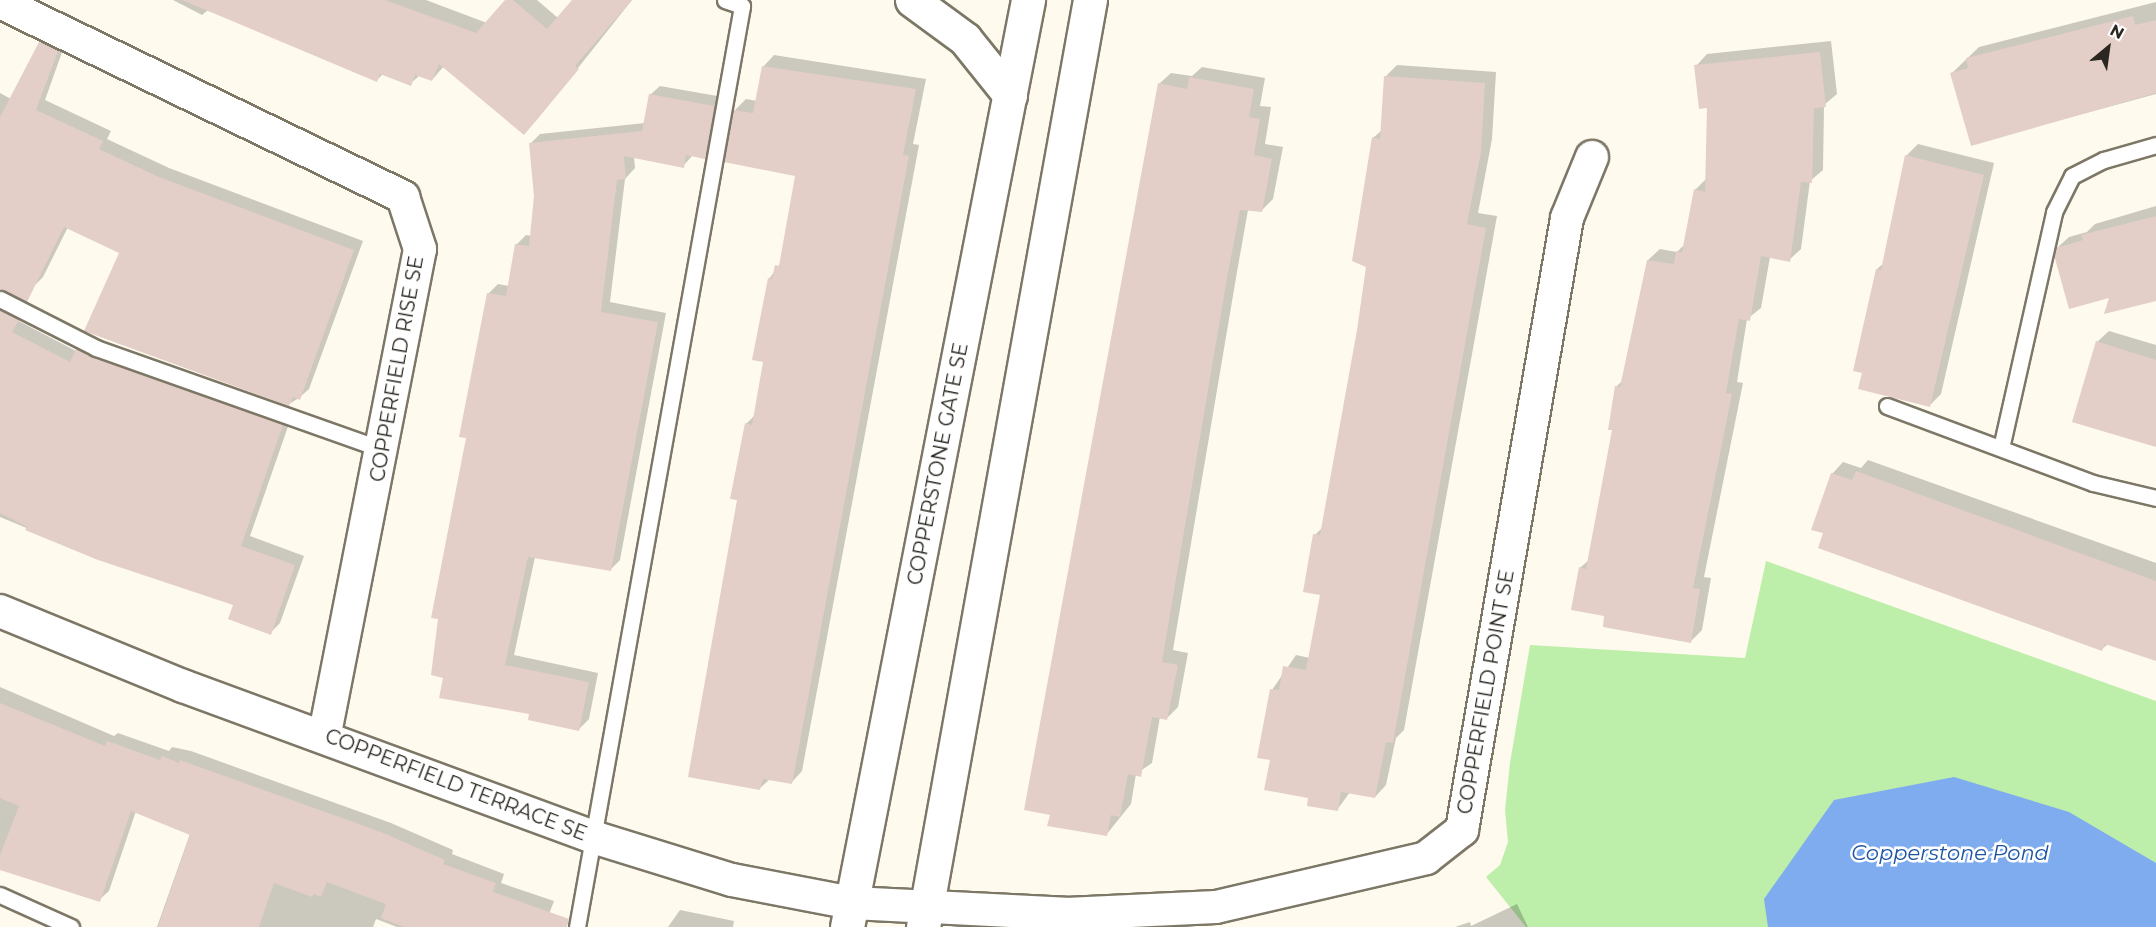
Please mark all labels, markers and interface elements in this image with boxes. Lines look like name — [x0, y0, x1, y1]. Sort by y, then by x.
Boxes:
north arrow — [2078, 18, 2138, 78]
text: N — [2107, 20, 2127, 43]
street label: COPPERFIELD RISE SE — [365, 254, 429, 484]
street label: COPPERSTONE GATE SE — [903, 341, 973, 587]
street label: COPPERFIELD POINT SE — [1453, 568, 1519, 816]
street label: COPPERFIELD TERRACE SE — [322, 724, 590, 846]
water label: Copperstone Pond — [1851, 840, 2049, 866]

